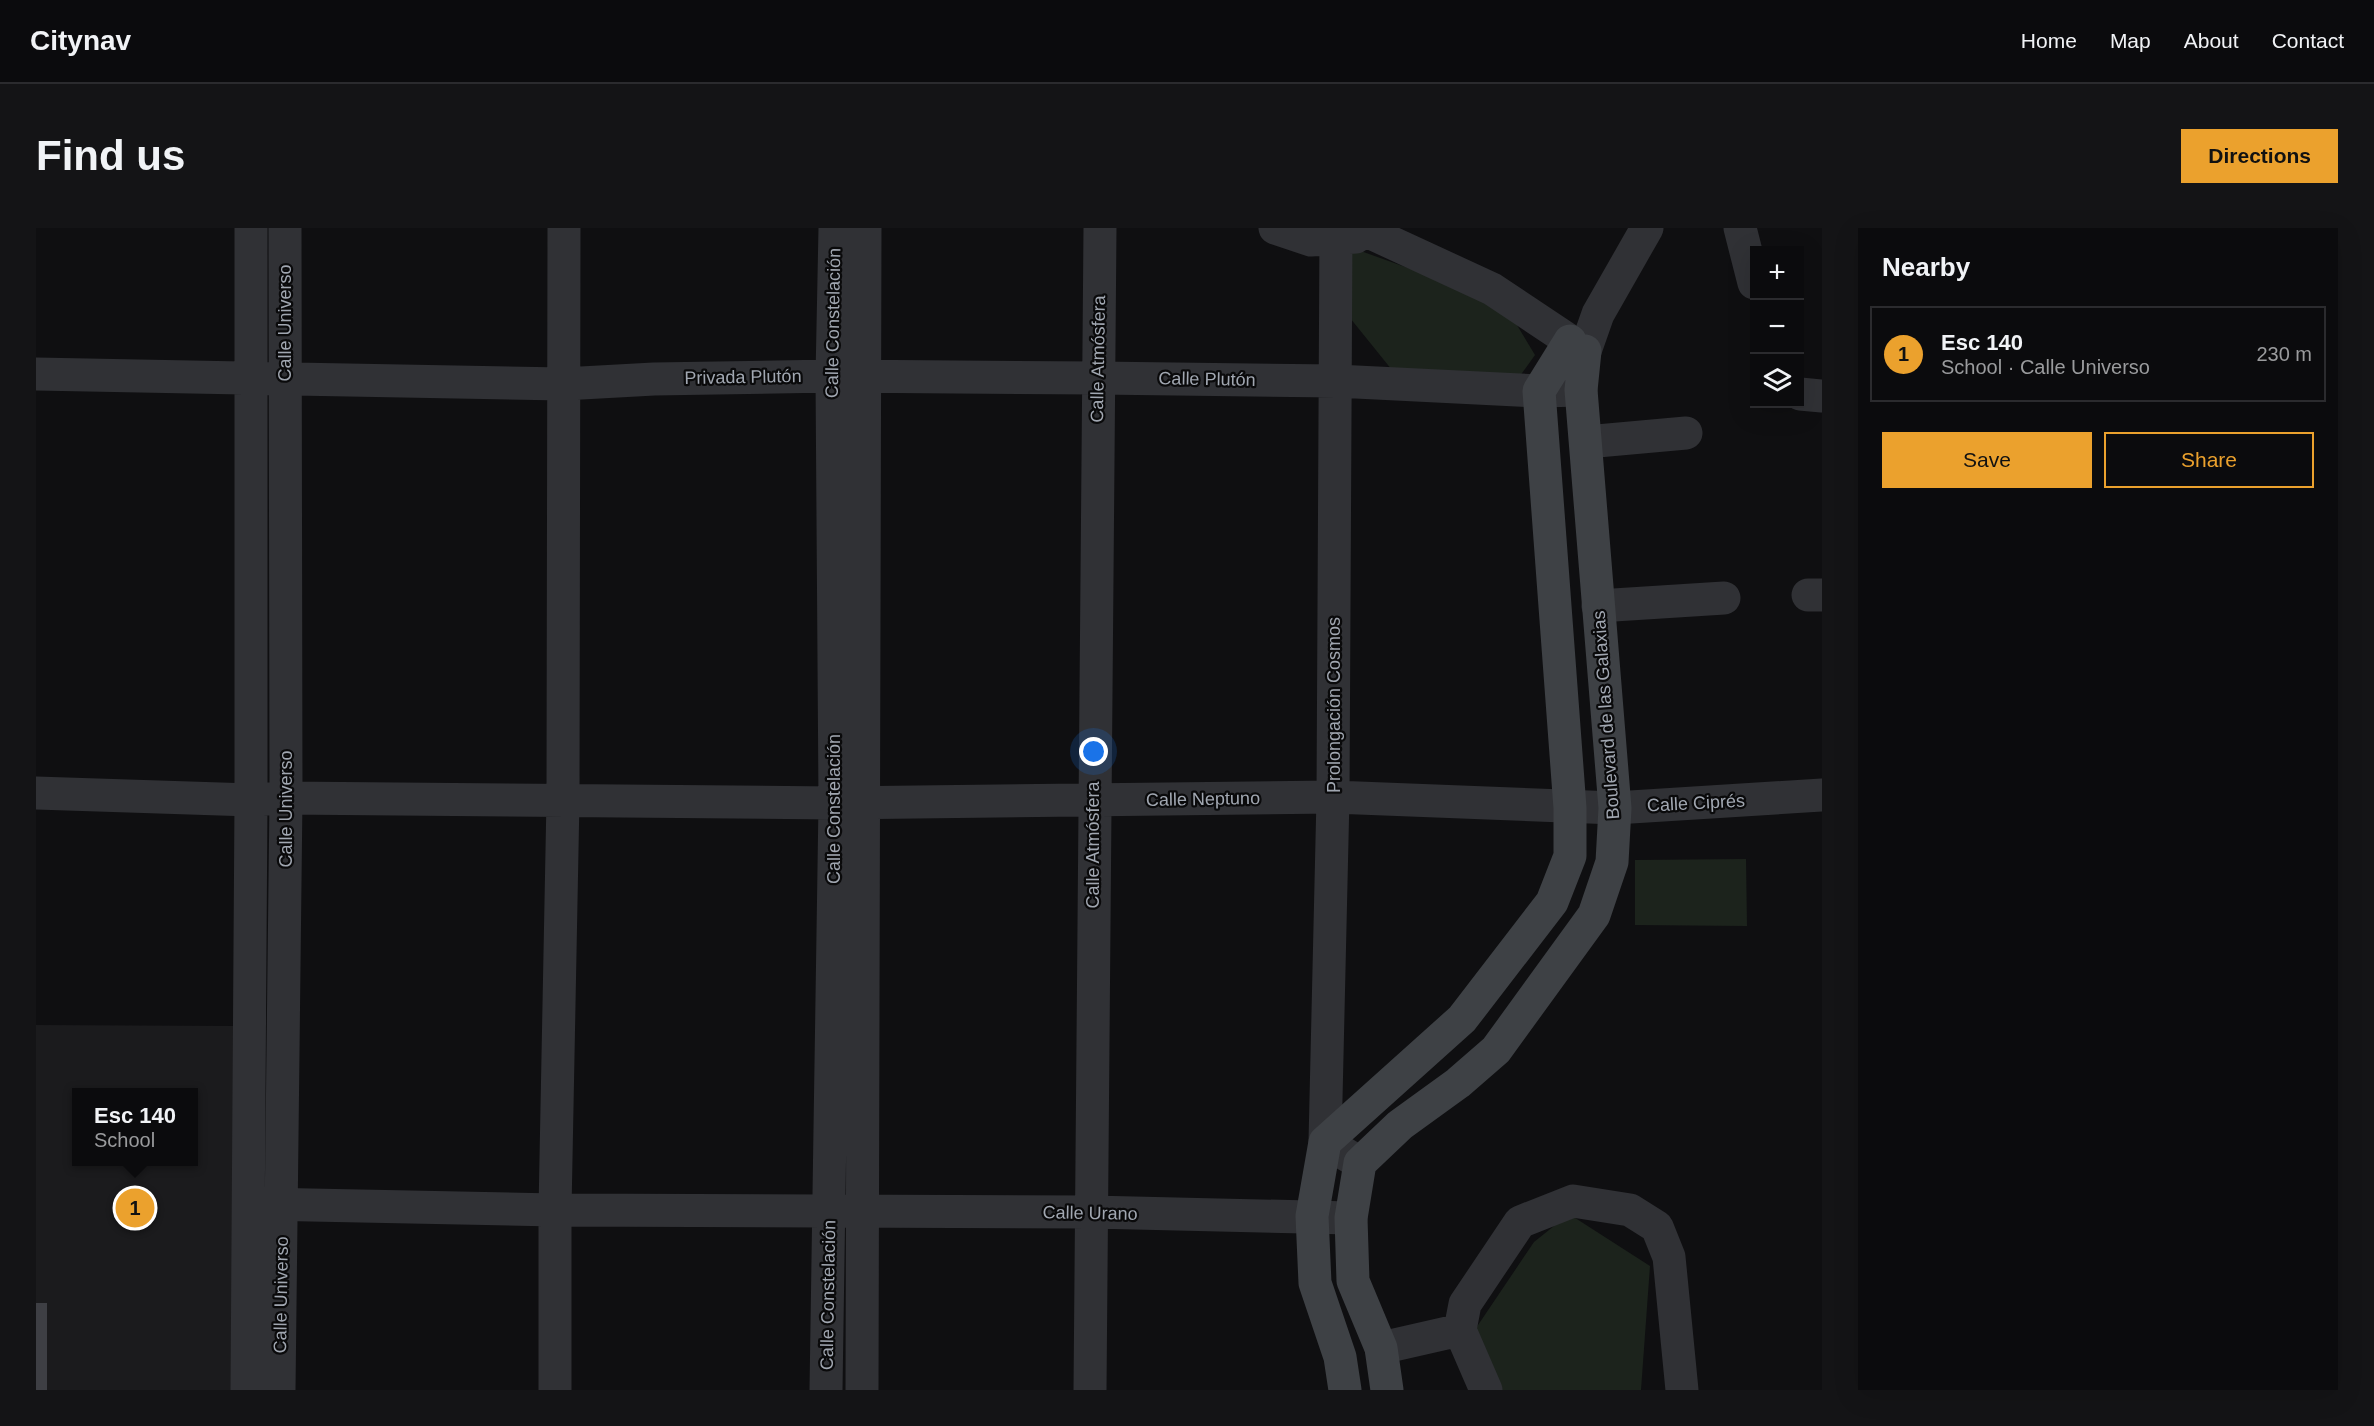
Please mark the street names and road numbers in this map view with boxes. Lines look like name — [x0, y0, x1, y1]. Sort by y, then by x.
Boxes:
street label: Calle Constelación — [822, 248, 844, 398]
street label: Calle Universo — [275, 264, 295, 382]
street label: Calle Atmósfera — [1087, 294, 1109, 423]
street label: Privada Plutón — [684, 366, 802, 388]
street label: Calle Plutón — [1158, 368, 1256, 390]
street label: Boulevard de las Galaxias — [1589, 610, 1623, 820]
street label: Prolongación Cosmos — [1324, 617, 1344, 793]
street label: Calle Constelación — [824, 734, 844, 884]
street label: Calle Universo — [276, 750, 296, 868]
street label: Calle Atmósfera — [1083, 780, 1103, 909]
street label: Calle Neptuno — [1146, 788, 1260, 810]
street label: Calle Ciprés — [1647, 790, 1745, 816]
street label: Calle Urano — [1042, 1202, 1138, 1224]
street label: Calle Constelación — [817, 1220, 839, 1370]
street label: Calle Universo — [270, 1236, 292, 1354]

